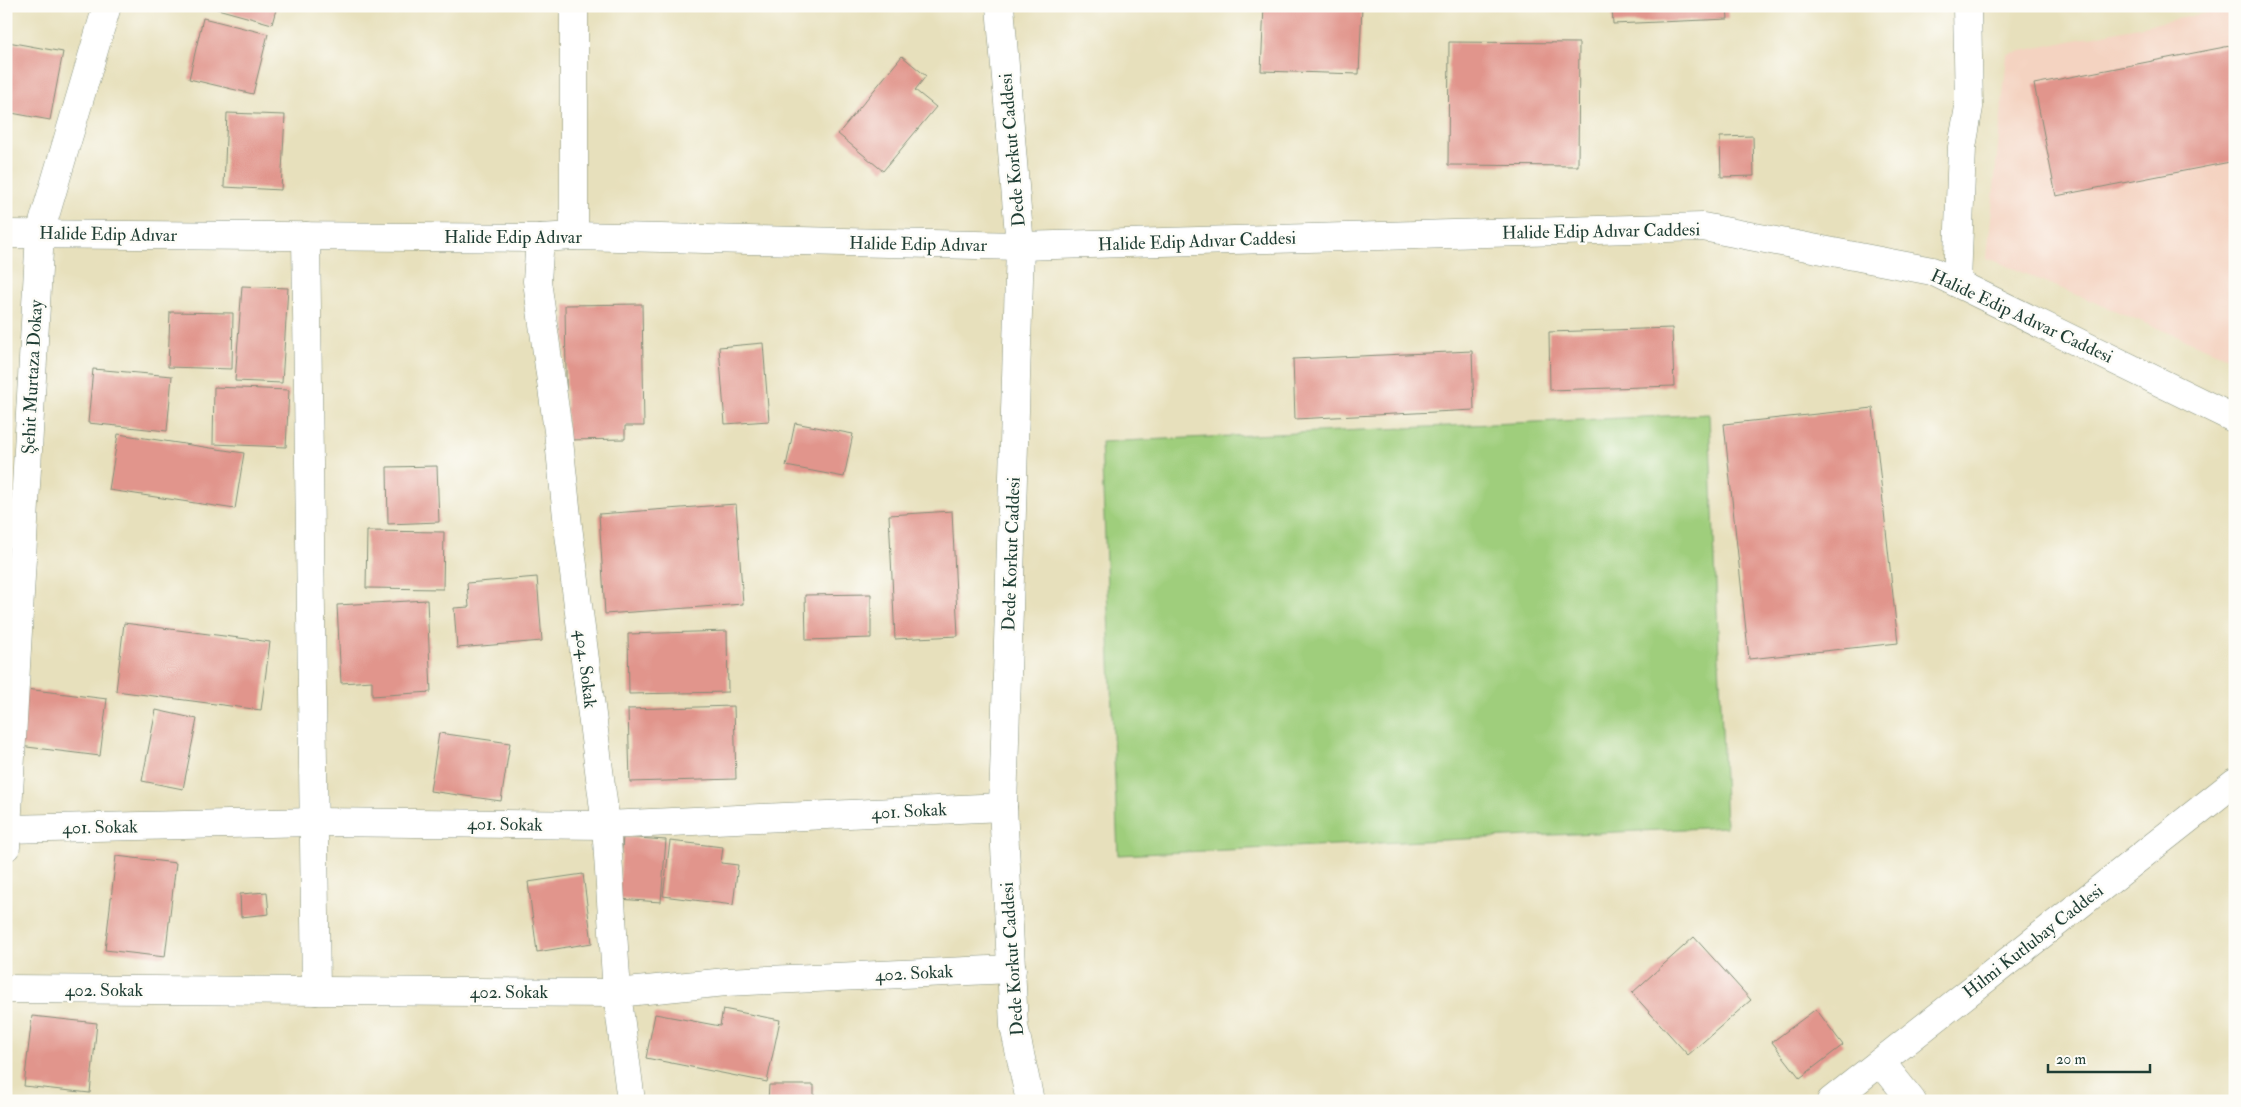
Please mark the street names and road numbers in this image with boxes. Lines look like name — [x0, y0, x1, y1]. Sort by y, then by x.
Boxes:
street label: Dede Korkut Caddesi — [994, 72, 1031, 228]
street label: Halide Edip Adıvar Caddesi — [1502, 218, 1701, 245]
street label: Halide Edip Adıvar — [39, 222, 177, 247]
street label: Halide Edip Adıvar — [444, 226, 582, 249]
street label: Halide Edip Adıvar Caddesi — [1097, 227, 1297, 256]
street label: Halide Edip Adıvar — [849, 232, 987, 257]
street label: Halide Edip Adıvar Caddesi — [1927, 264, 2117, 369]
street label: Şehit Murtaza Dokay — [17, 298, 48, 455]
street label: Dede Korkut Caddesi — [997, 476, 1026, 631]
street label: 404. Sokak — [569, 628, 602, 710]
street label: 401. Sokak — [871, 798, 948, 825]
street label: 401. Sokak — [467, 812, 543, 837]
street label: 401. Sokak — [62, 815, 138, 840]
street label: Hilmi Kutlubay Caddesi — [1958, 879, 2108, 1004]
street label: Dede Korkut Caddesi — [996, 881, 1029, 1037]
street label: 402. Sokak — [874, 960, 954, 987]
street label: 402. Sokak — [65, 979, 144, 1002]
street label: 402. Sokak — [470, 981, 549, 1004]

